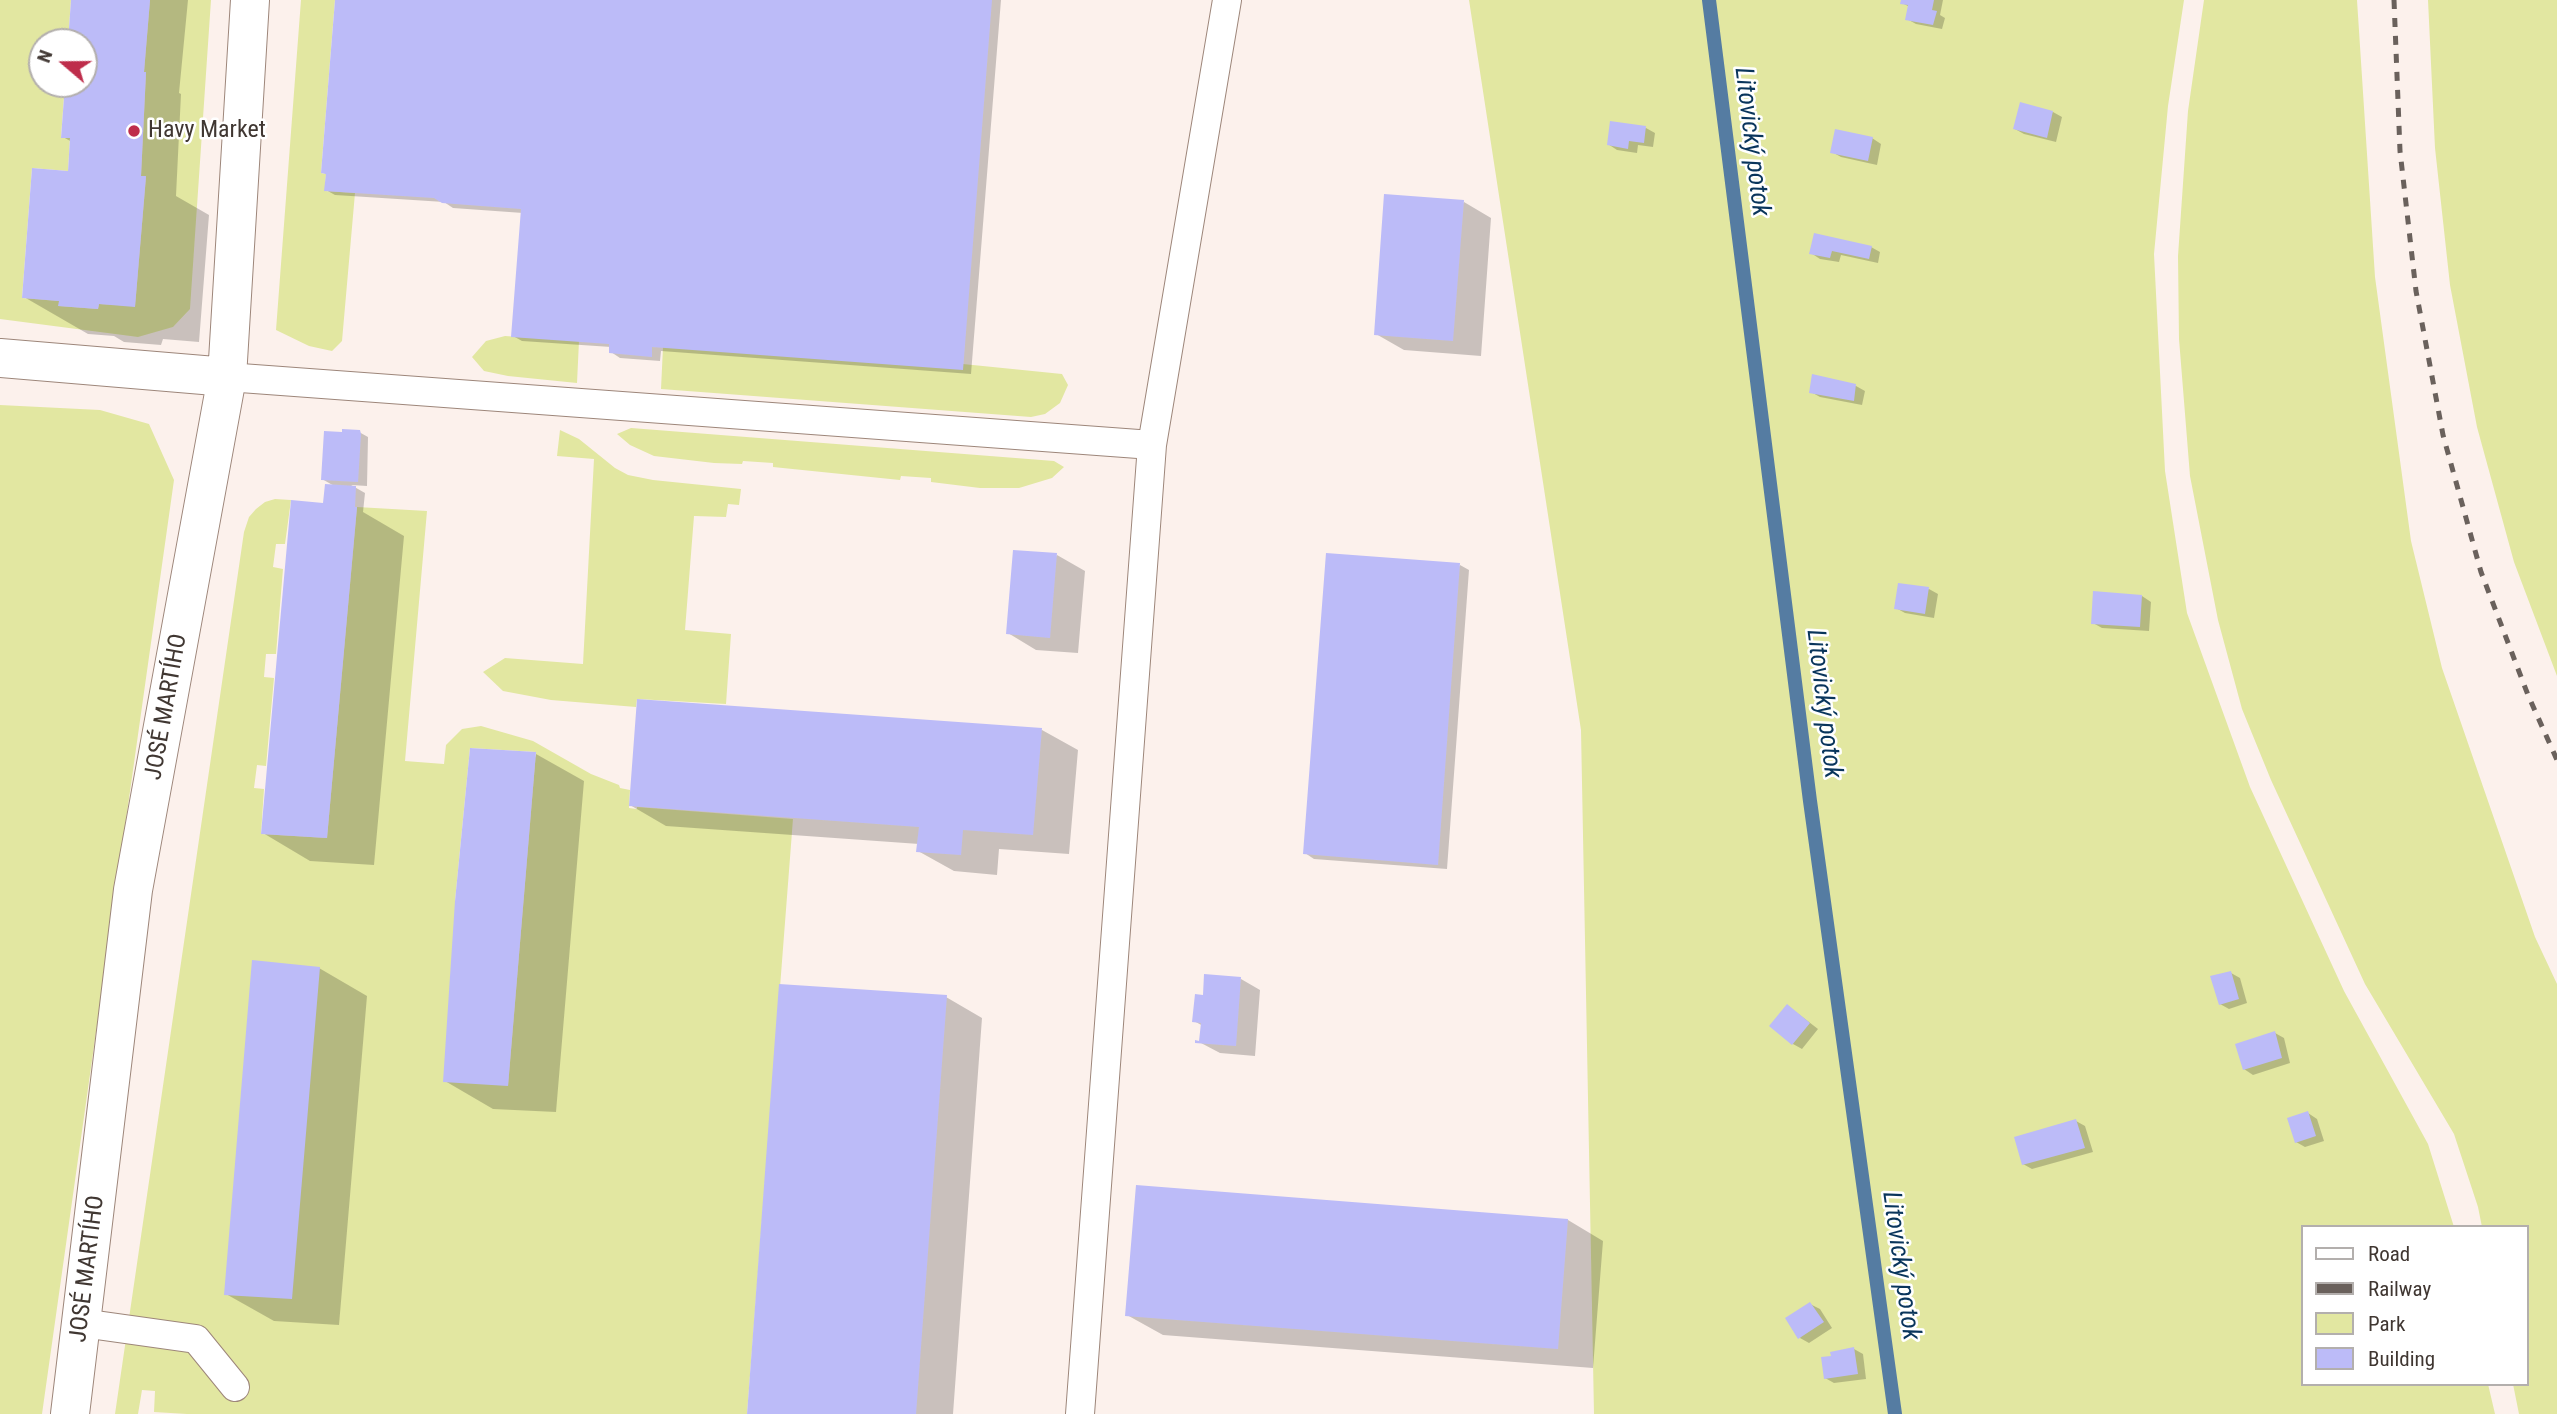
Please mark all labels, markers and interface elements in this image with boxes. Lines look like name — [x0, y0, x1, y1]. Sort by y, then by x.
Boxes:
north arrow — [28, 28, 98, 98]
text: N — [32, 47, 57, 66]
water label: Litovický potok — [1726, 66, 1776, 218]
place label: Havy Market — [148, 117, 266, 145]
marker: Havy Market — [126, 123, 142, 139]
water label: Litovický potok — [1798, 628, 1848, 780]
street label: JOSÉ MARTÍHO — [140, 632, 194, 782]
water label: Litovický potok — [1874, 1190, 1926, 1342]
street label: JOSÉ MARTÍHO — [65, 1194, 111, 1344]
legend — [2302, 1225, 2529, 1386]
text: Road — [2368, 1242, 2410, 1266]
text: Railway — [2368, 1277, 2431, 1301]
text: Park — [2368, 1312, 2405, 1336]
text: Building — [2368, 1347, 2435, 1371]

